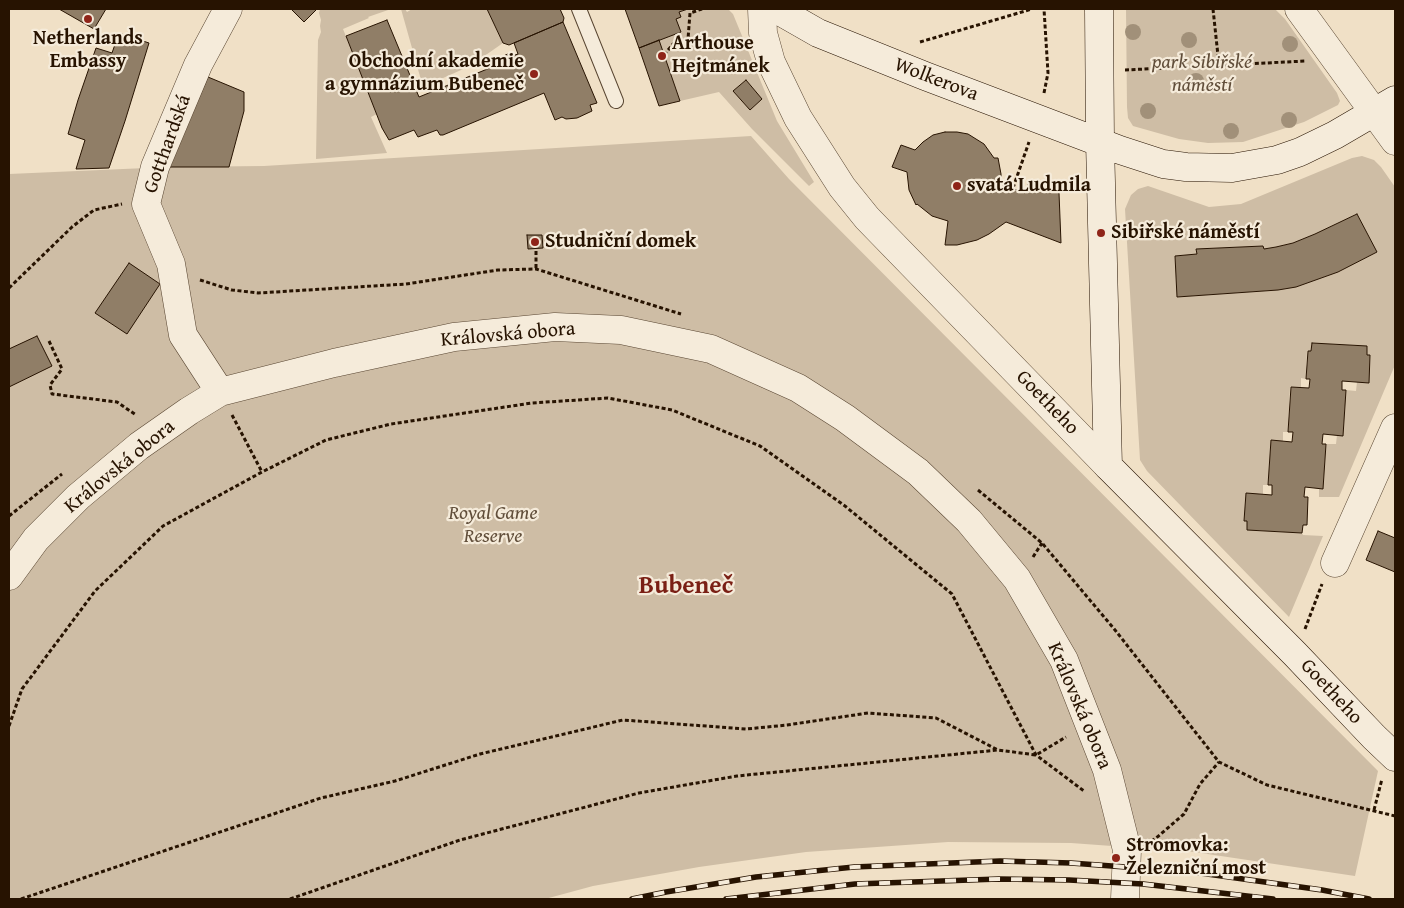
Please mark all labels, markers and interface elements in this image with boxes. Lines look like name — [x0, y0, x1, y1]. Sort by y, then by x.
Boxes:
marker: Netherlands Embassy — [82, 13, 94, 25]
place label: Netherlands Embassy — [33, 27, 143, 74]
place label: Arthouse Hejtmánek — [672, 32, 770, 79]
place label: Obchodní akademie a gymnázium Bubeneč — [325, 50, 524, 97]
marker: Arthouse Hejtmánek — [656, 50, 668, 62]
park label: park Sibiřské náměstí — [1152, 51, 1252, 98]
street label: Wolkerova — [891, 53, 981, 107]
marker: Obchodní akademie a gymnázium Bubeneč — [528, 68, 540, 80]
street label: Gotthardská — [139, 91, 197, 197]
place label: svatá Ludmila — [967, 174, 1091, 198]
marker: svatá Ludmila — [951, 180, 963, 192]
place label: Sibiřské náměstí — [1111, 221, 1260, 245]
marker: Sibiřské náměstí — [1095, 227, 1107, 239]
place label: Studniční domek — [545, 230, 696, 254]
marker: Studniční domek — [529, 236, 541, 248]
street label: Královská obora — [440, 317, 576, 353]
street label: Goetheho — [1010, 366, 1084, 440]
street label: Královská obora — [60, 415, 180, 519]
park label: Royal Game Reserve — [448, 502, 538, 549]
district label: Bubeneč — [639, 572, 733, 602]
street label: Královská obora — [1042, 639, 1116, 773]
street label: Goetheho — [1295, 654, 1367, 730]
place label: Stromovka: Železniční most — [1126, 834, 1266, 881]
marker: Stromovka: Železniční most — [1110, 852, 1122, 864]

